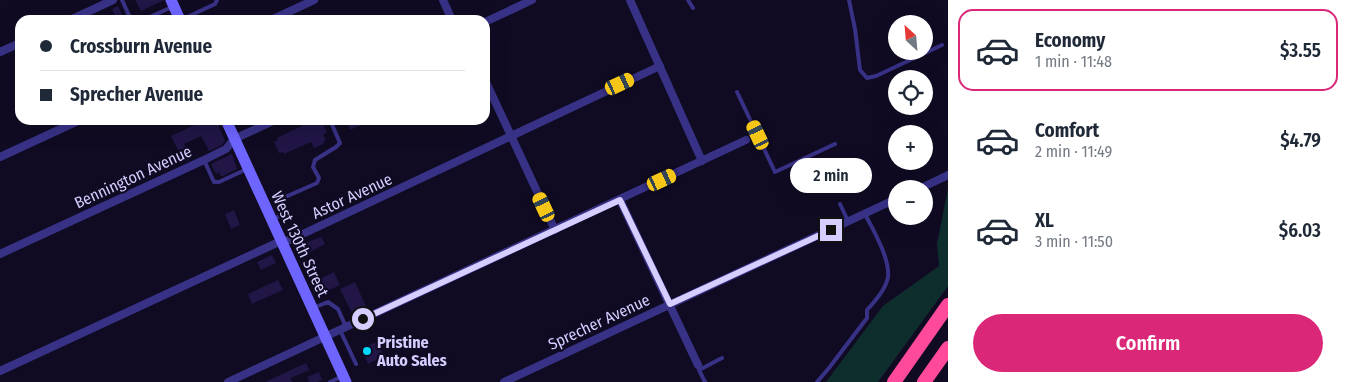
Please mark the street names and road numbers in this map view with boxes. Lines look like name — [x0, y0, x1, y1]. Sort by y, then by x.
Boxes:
street label: Bennington Avenue — [71, 141, 195, 212]
street label: Astor Avenue — [309, 169, 395, 223]
street label: West 130th Street — [267, 188, 333, 300]
street label: Sprecher Avenue — [545, 290, 653, 354]

